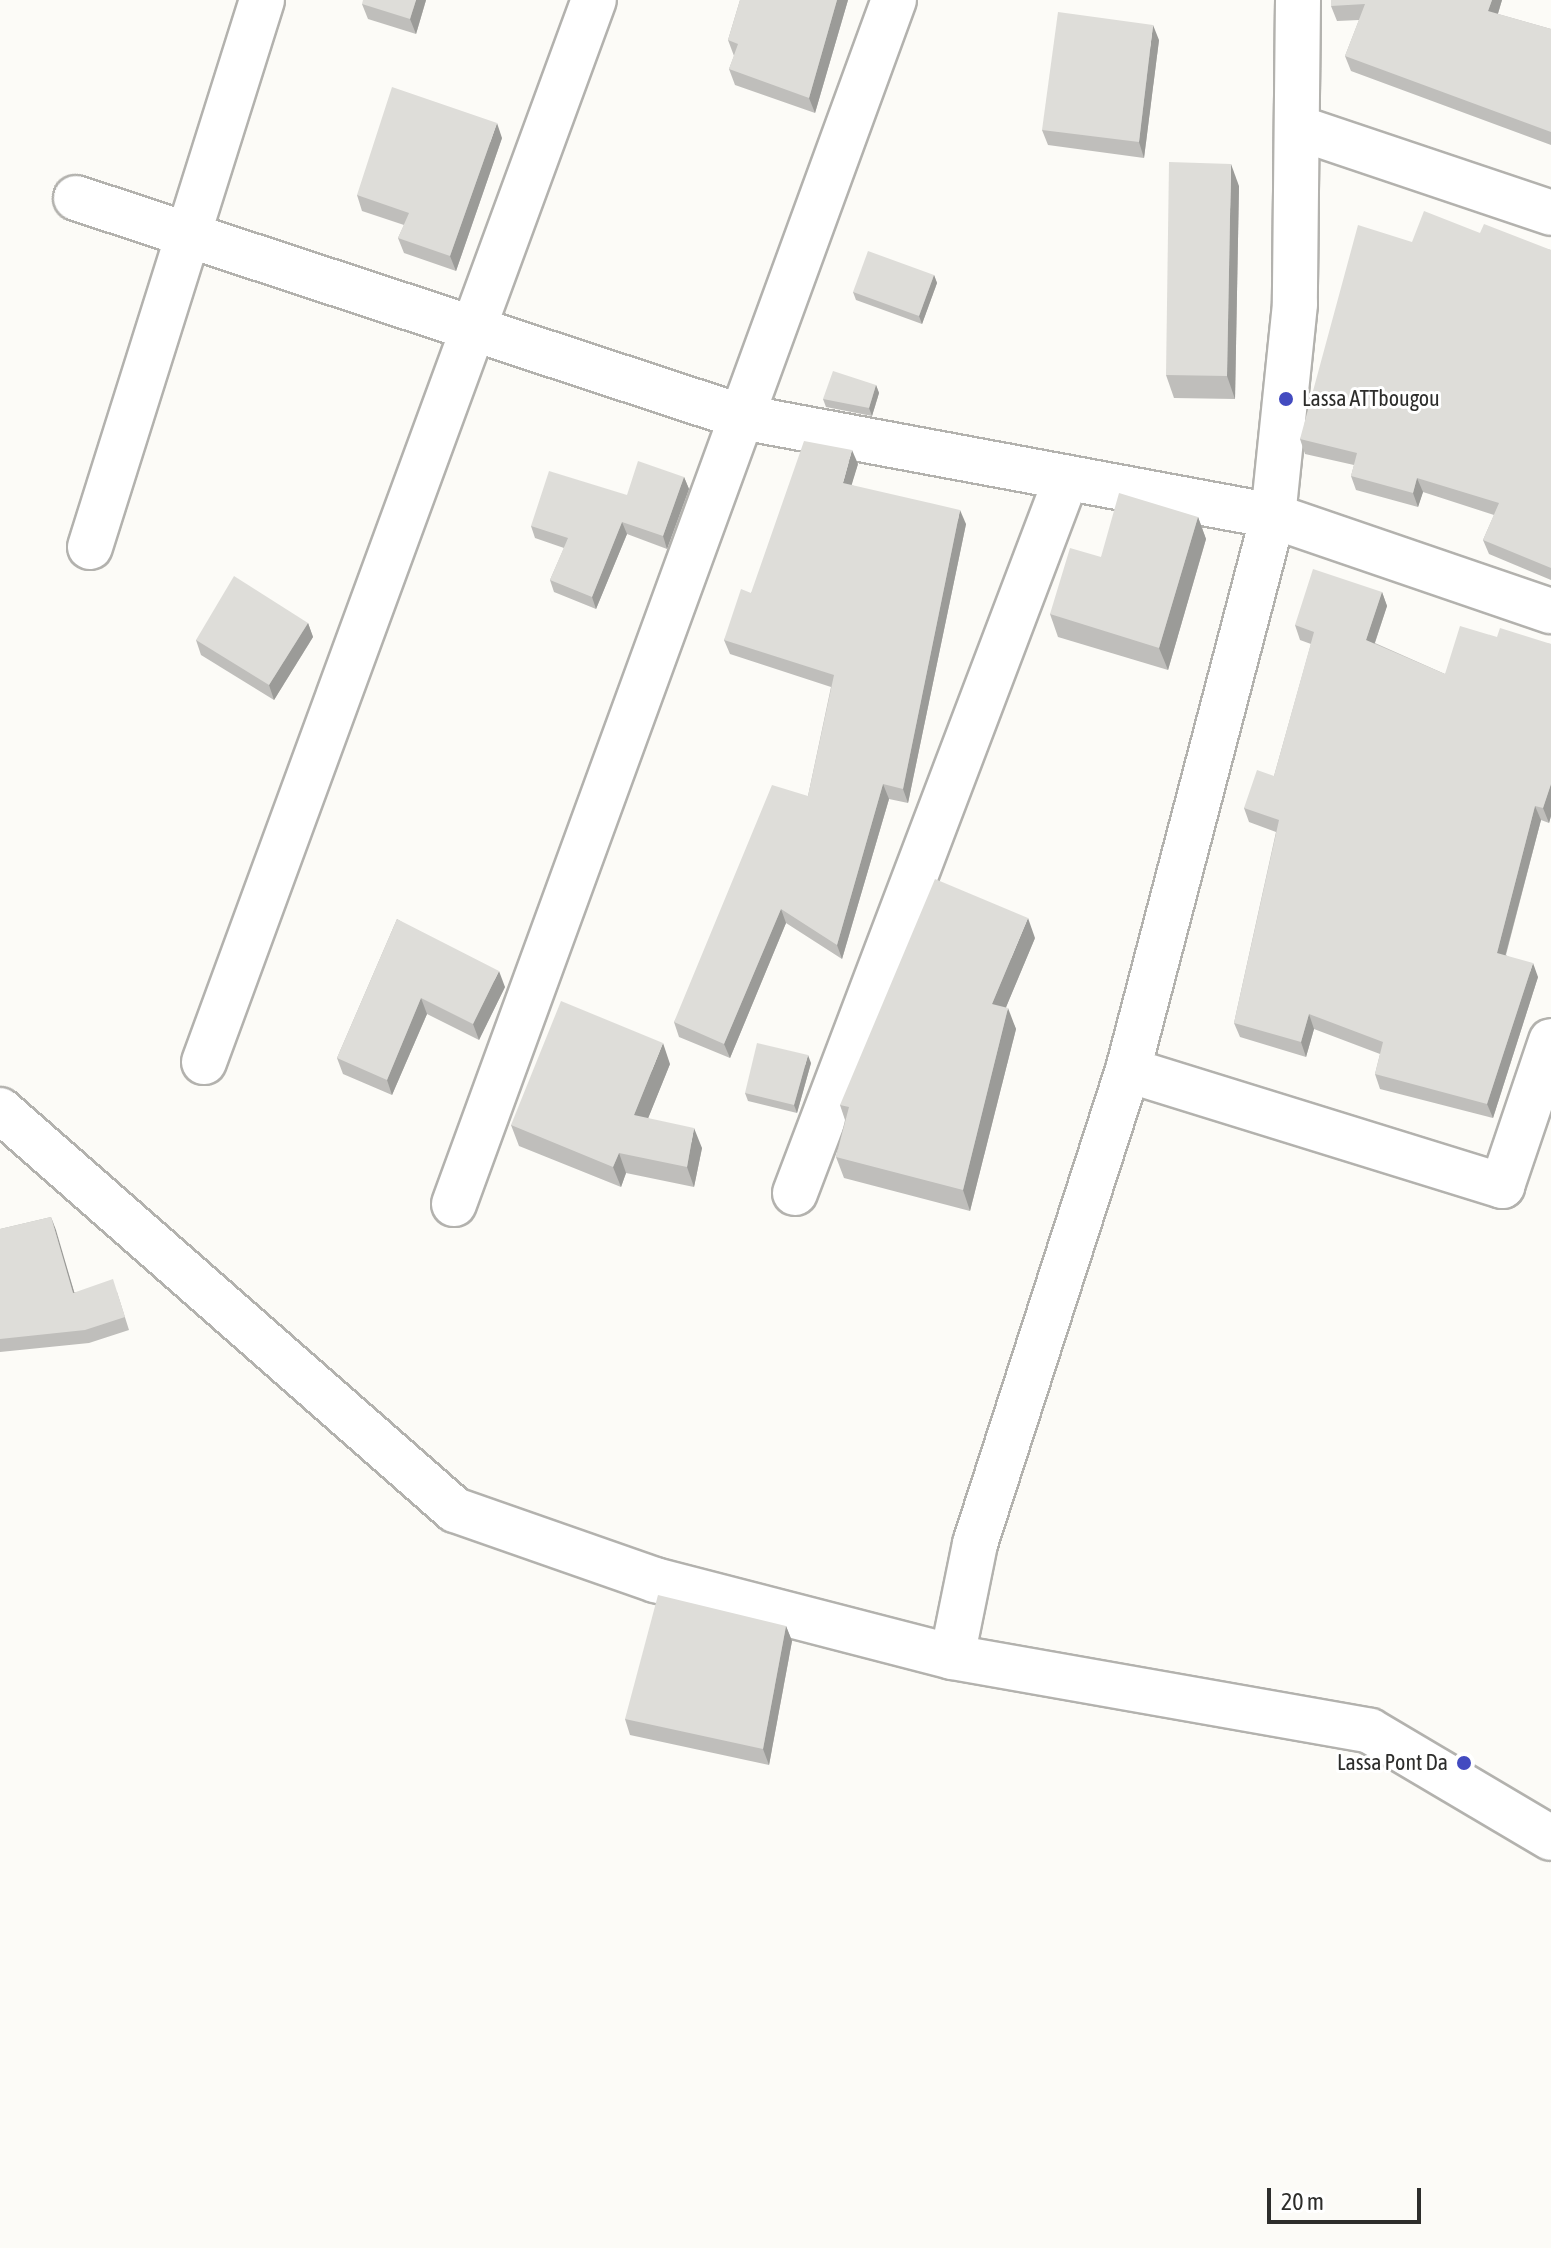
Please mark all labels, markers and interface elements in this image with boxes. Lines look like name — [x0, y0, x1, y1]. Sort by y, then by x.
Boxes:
place label: Lassa ATTbougou — [1302, 386, 1440, 412]
marker: Lassa ATTbougou — [1277, 390, 1295, 408]
place label: Lassa Pont Da — [1337, 1750, 1448, 1776]
marker: Lassa Pont Da — [1455, 1754, 1473, 1772]
scale bar — [1271, 2172, 1425, 2222]
text: 20 m — [1281, 2188, 1324, 2215]

